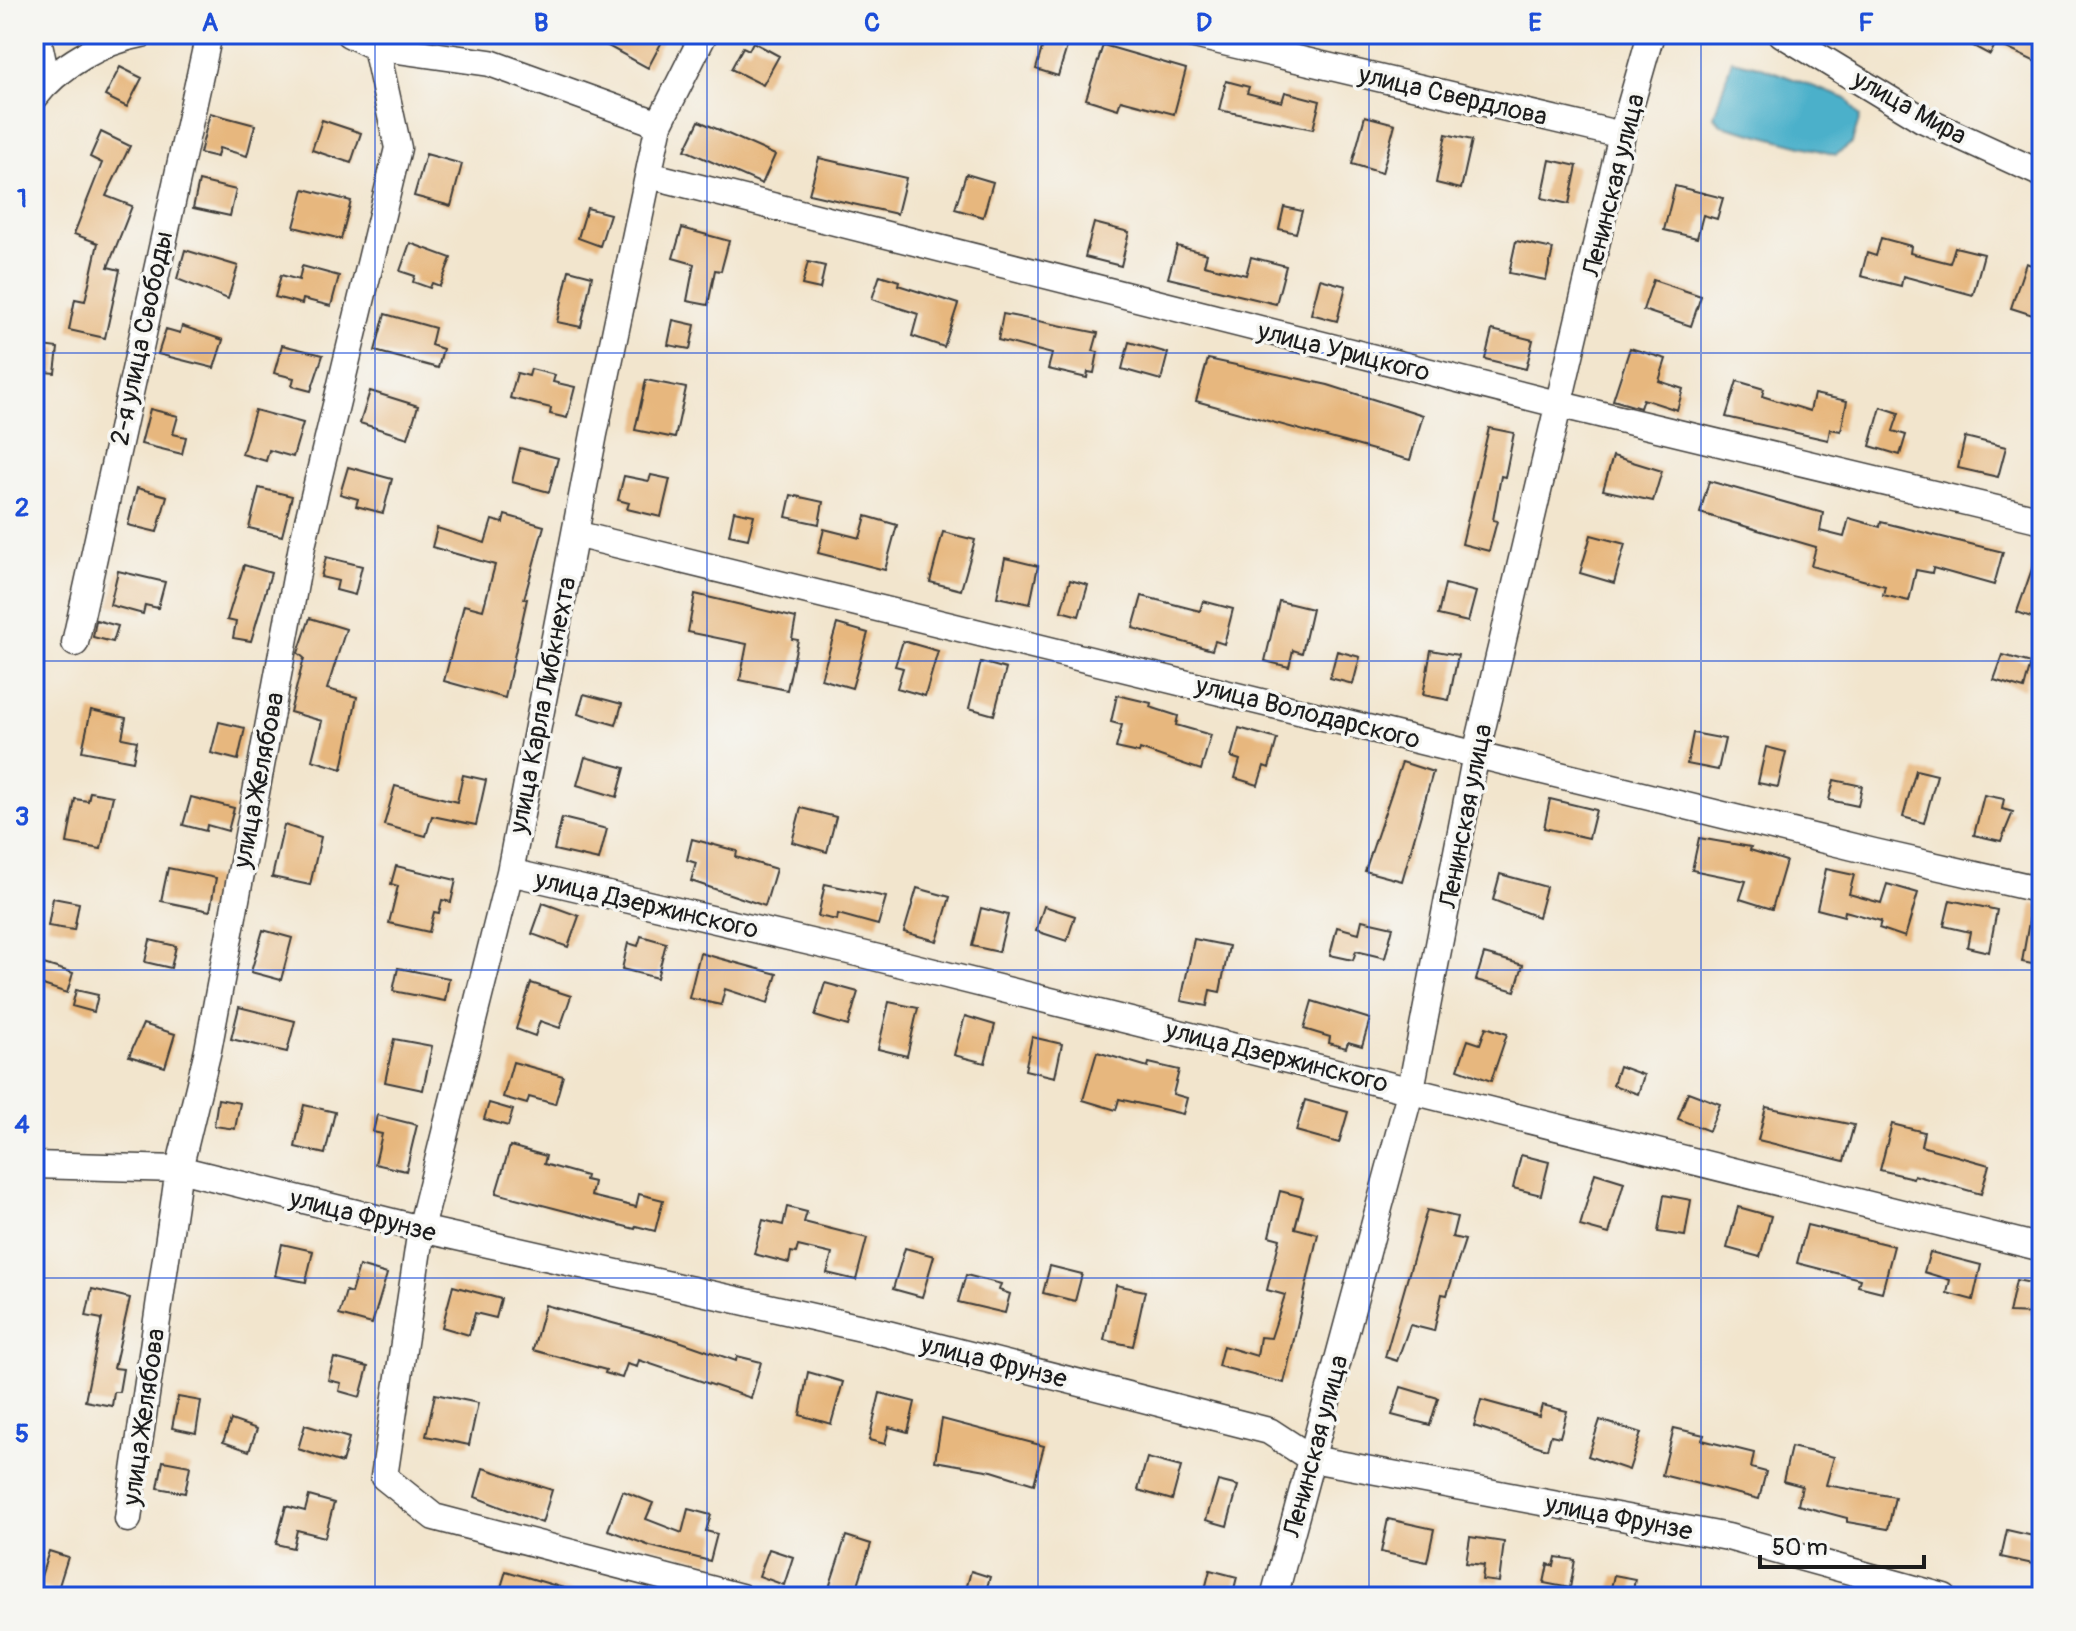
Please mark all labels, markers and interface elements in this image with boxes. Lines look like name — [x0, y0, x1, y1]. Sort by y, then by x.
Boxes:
text: A — [202, 7, 219, 39]
text: B — [534, 7, 548, 39]
text: C — [864, 7, 880, 39]
text: D — [1196, 7, 1212, 39]
text: E — [1528, 7, 1542, 39]
text: F — [1858, 7, 1874, 39]
street label: улица Свердлова — [1354, 59, 1550, 133]
street label: улица Мира — [1846, 63, 1972, 152]
street label: Ленинская улица — [1576, 91, 1652, 281]
text: 1 — [17, 183, 27, 215]
street label: 2-я улица Свободы — [104, 228, 180, 448]
street label: улица Урицкого — [1253, 315, 1433, 389]
text: 2 — [15, 492, 29, 524]
street label: улица Карла Либкнехта — [502, 574, 584, 837]
street label: улица Володарского — [1191, 669, 1423, 756]
street label: улица Желябова — [226, 690, 292, 872]
street label: Ленинская улица — [1432, 721, 1500, 912]
text: 3 — [15, 801, 29, 833]
street label: улица Дзержинского — [531, 863, 762, 946]
street label: улица Дзержинского — [1161, 1014, 1391, 1100]
text: 4 — [14, 1109, 30, 1141]
street label: улица Фрунзе — [285, 1182, 439, 1250]
street label: улица Желябова — [116, 1327, 172, 1509]
street label: улица Фрунзе — [916, 1328, 1070, 1396]
street label: Ленинская улица — [1276, 1352, 1356, 1542]
text: 5 — [15, 1418, 29, 1450]
street label: улица Фрунзе — [1541, 1488, 1695, 1548]
scale bar — [1760, 1519, 1924, 1569]
text: 50 m — [1772, 1533, 1828, 1562]

